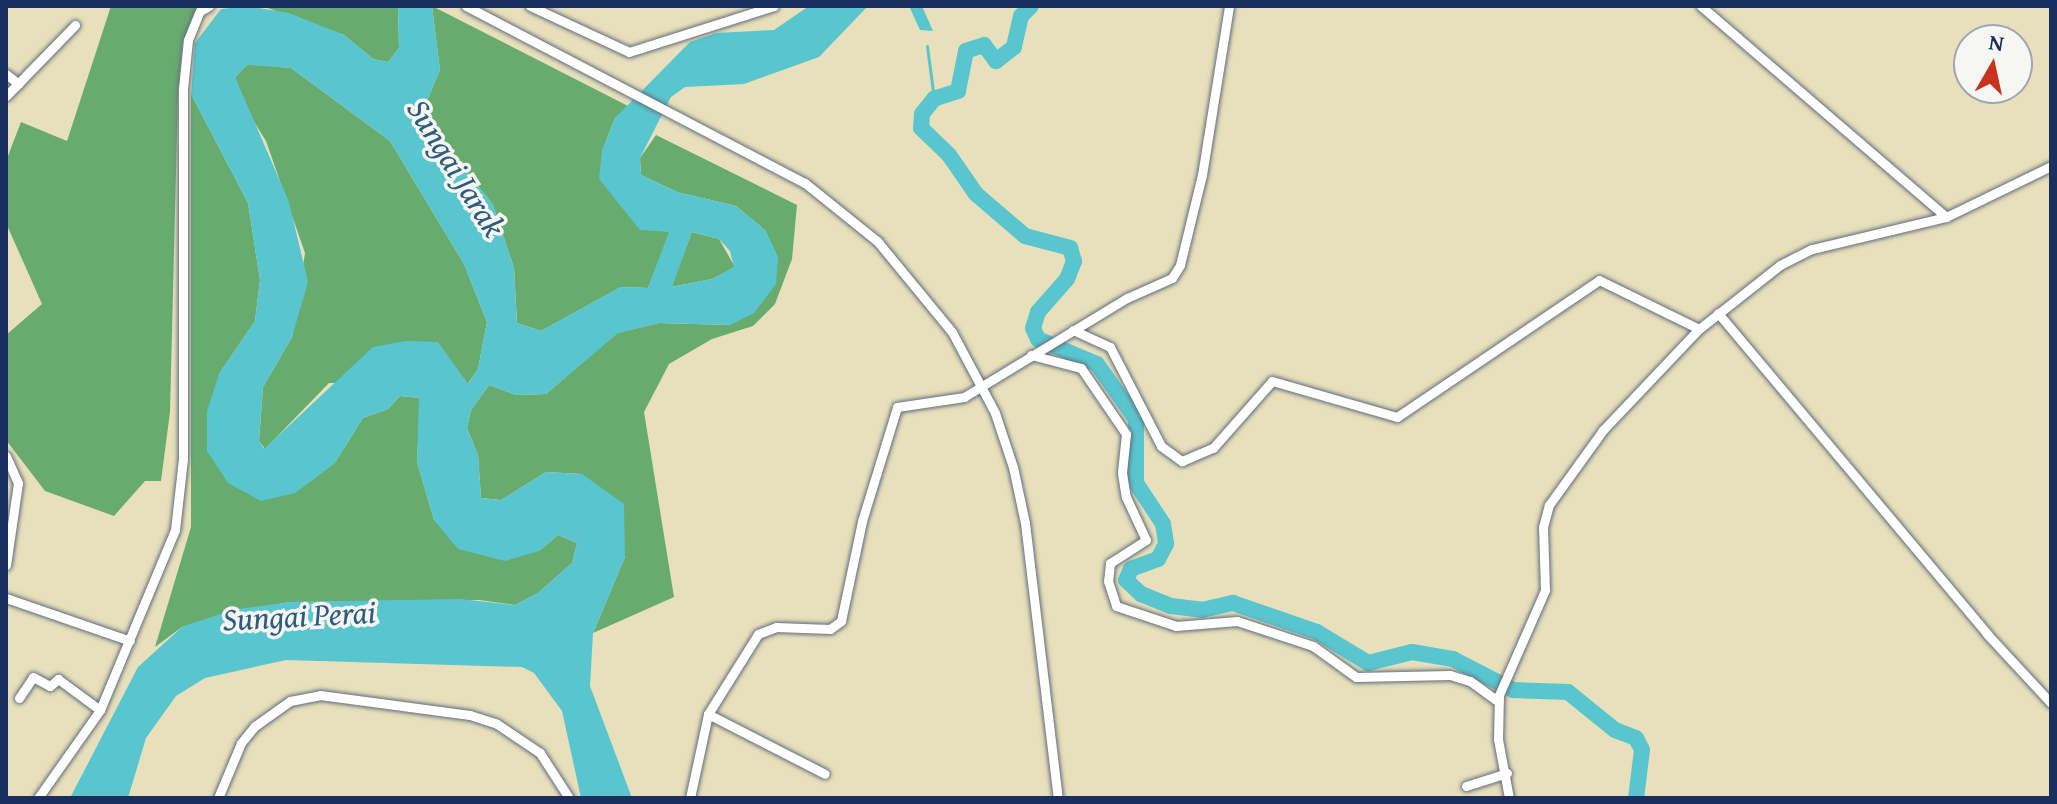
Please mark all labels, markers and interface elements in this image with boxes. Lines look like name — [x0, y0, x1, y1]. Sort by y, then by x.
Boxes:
north arrow — [1953, 24, 2033, 104]
text: N — [1987, 25, 2006, 59]
water label: Sungai Jarak — [399, 92, 513, 244]
water label: Sungai Perai — [221, 593, 377, 639]

